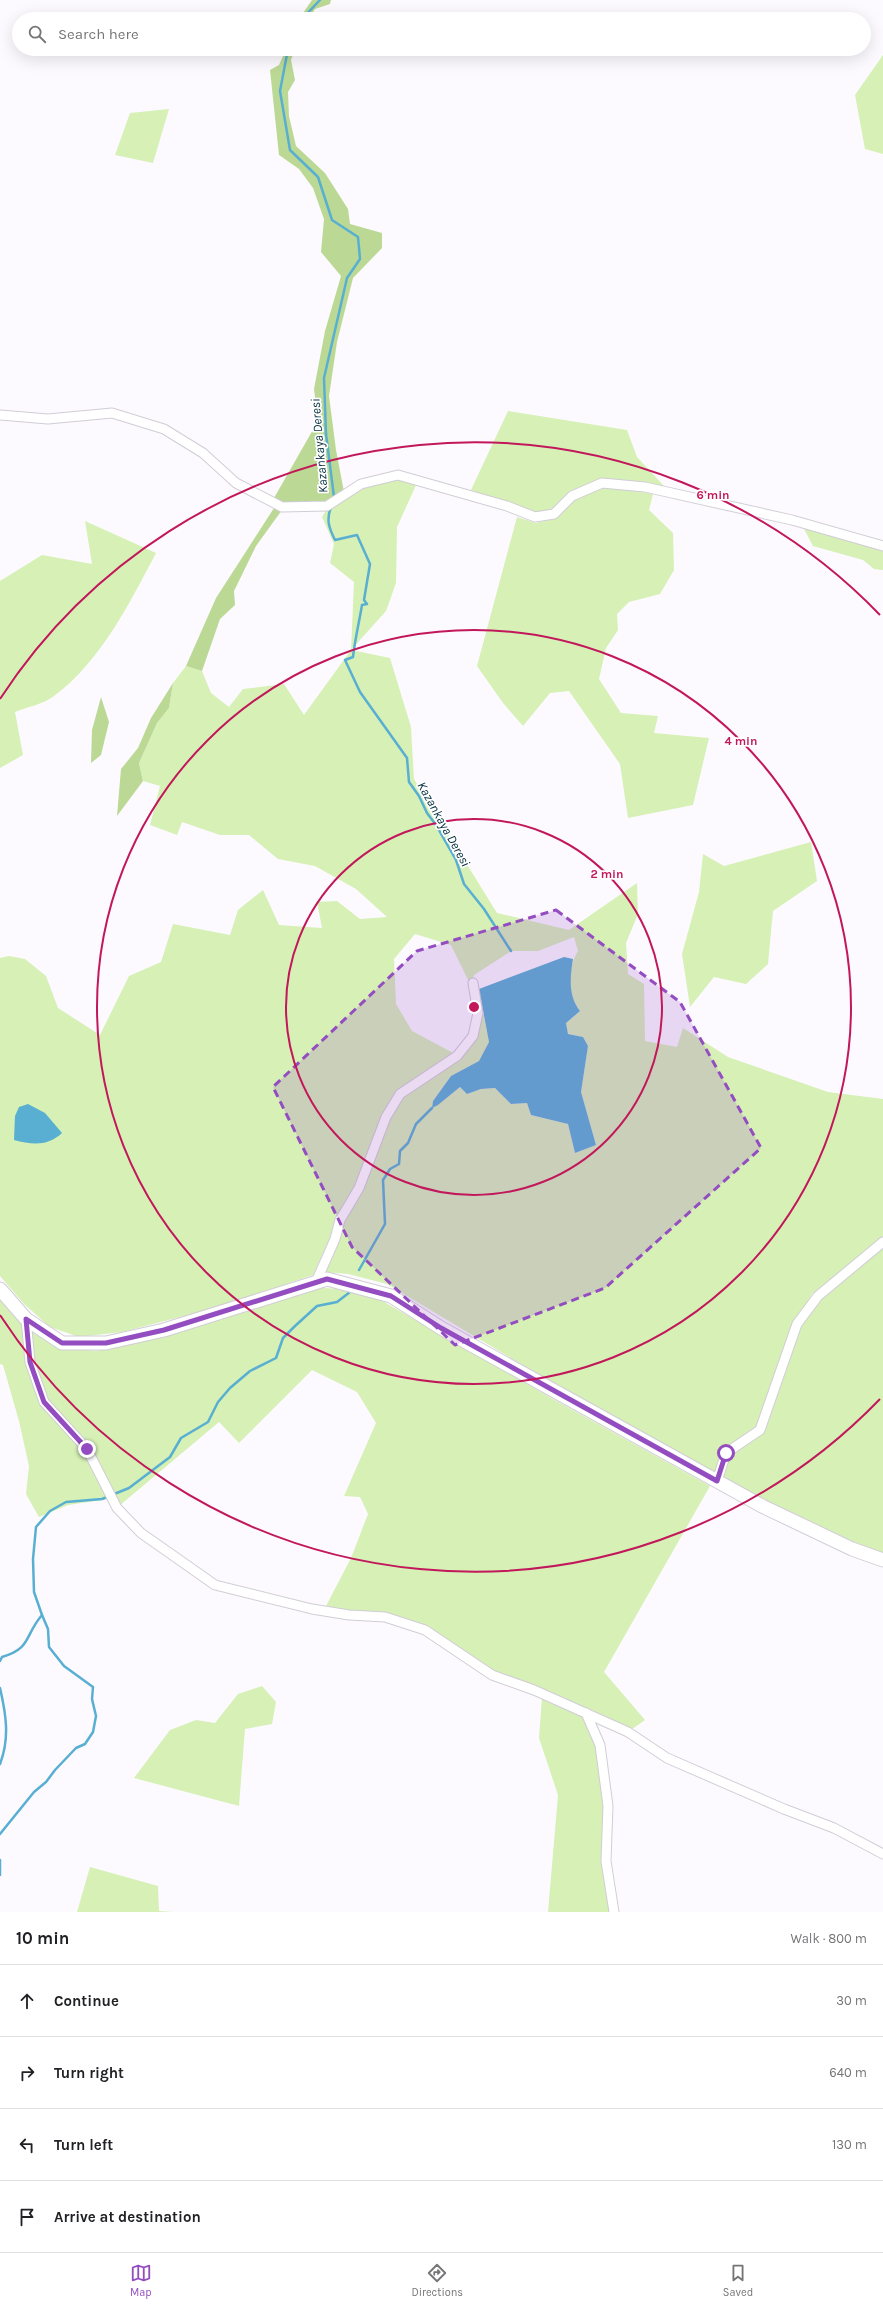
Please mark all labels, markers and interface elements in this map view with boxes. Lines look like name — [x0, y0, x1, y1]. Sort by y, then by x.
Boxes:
search box — [12, 12, 871, 56]
icon: search — [26, 23, 48, 45]
text: Search here — [58, 25, 139, 43]
water label: Kazankaya Deresi — [307, 398, 331, 494]
text: 6 min — [696, 488, 730, 502]
text: 4 min — [725, 734, 757, 748]
water label: Kazankaya Deresi — [414, 779, 474, 870]
text: 2 min — [590, 867, 624, 881]
centre of rings — [467, 1000, 481, 1014]
route end — [78, 1440, 96, 1458]
route start — [717, 1444, 735, 1462]
text: 10 min — [16, 1928, 69, 1948]
text: Walk · 800 m — [791, 1931, 867, 1946]
icon: ahead — [16, 1990, 38, 2012]
text: Continue — [54, 1992, 119, 2010]
text: 30 m — [836, 1993, 867, 2008]
icon: right — [16, 2062, 38, 2084]
text: Turn right — [54, 2064, 124, 2082]
text: 640 m — [829, 2065, 867, 2080]
icon: left — [16, 2134, 38, 2156]
text: Turn left — [54, 2136, 113, 2154]
text: 130 m — [832, 2137, 867, 2152]
icon: arrive — [16, 2206, 38, 2228]
text: Arrive at destination — [54, 2208, 201, 2226]
tab: Map — [130, 2262, 152, 2299]
tab: Directions — [411, 2262, 463, 2299]
tab: Saved — [723, 2262, 753, 2299]

